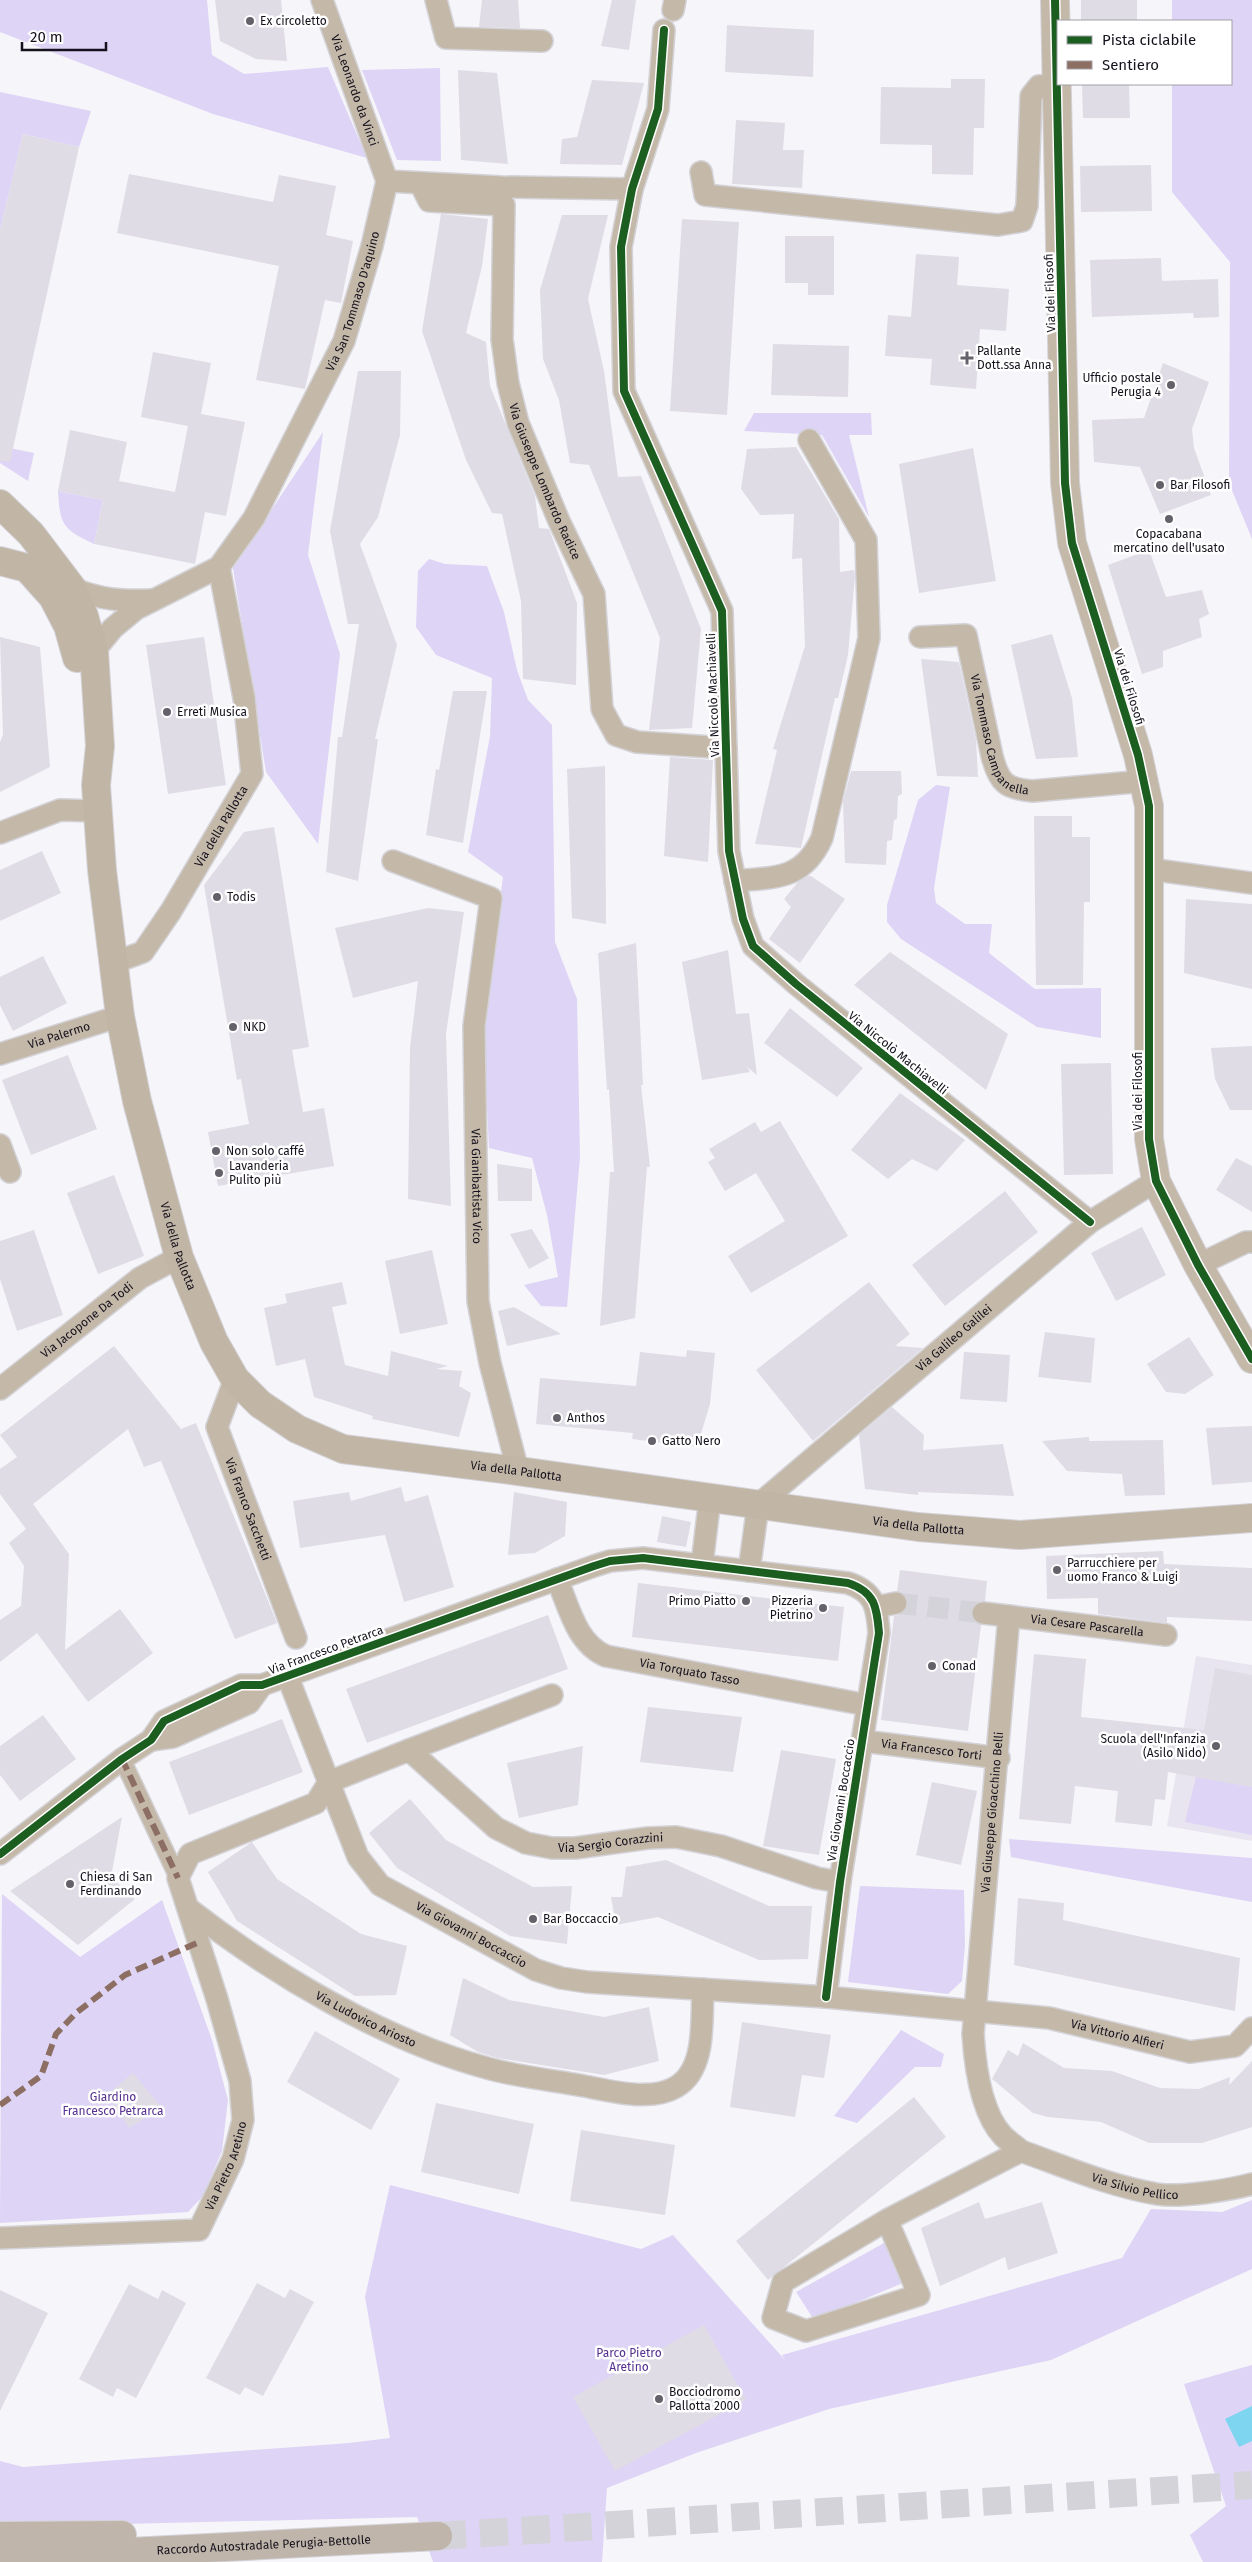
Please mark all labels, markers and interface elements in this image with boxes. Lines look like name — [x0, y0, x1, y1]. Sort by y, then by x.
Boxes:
place label: Ex circoletto — [260, 14, 327, 28]
marker: Ex circoletto — [244, 15, 256, 27]
scale bar — [22, 20, 106, 52]
legend — [1057, 20, 1232, 85]
text: 20 m — [30, 28, 63, 46]
text: Pista ciclabile — [1102, 31, 1196, 49]
street label: Via Leonardo da Vinci — [328, 33, 381, 148]
text: Sentiero — [1102, 56, 1159, 74]
street label: Via San Tommaso D'aquino — [323, 230, 382, 373]
street label: Via dei Filosofi — [1042, 253, 1058, 333]
place label: Pallante Dott.ssa Anna — [977, 344, 1052, 372]
marker: Pallante Dott.ssa Anna — [961, 352, 973, 364]
place label: Ufficio postale Perugia 4 — [1082, 371, 1162, 399]
marker: Ufficio postale Perugia 4 — [1165, 379, 1177, 391]
street label: Via Giuseppe Lombardo Radice — [506, 402, 584, 562]
place label: Bar Filosofi — [1170, 478, 1230, 492]
marker: Bar Filosofi — [1154, 479, 1166, 491]
marker: Copacabana mercatino dell'usato — [1163, 513, 1175, 525]
place label: Copacabana mercatino dell'usato — [1113, 527, 1225, 555]
street label: Via Niccolò Machiavelli — [704, 633, 722, 757]
street label: Via dei Filosofi — [1111, 647, 1147, 727]
street label: Via Tommaso Campanella — [968, 673, 1030, 798]
place label: Erreti Musica — [177, 705, 247, 719]
marker: Erreti Musica — [161, 706, 173, 718]
street label: Via della Pallotta — [192, 783, 251, 870]
place label: Todis — [227, 890, 256, 904]
marker: Todis — [211, 891, 223, 903]
street label: Via Niccolò Machiavelli — [845, 1008, 951, 1098]
street label: Via Palermo — [26, 1019, 92, 1052]
place label: NKD — [243, 1020, 266, 1034]
marker: NKD — [227, 1021, 239, 1033]
street label: Via dei Filosofi — [1131, 1052, 1145, 1130]
street label: Via Gianibattista Vico — [468, 1128, 484, 1244]
place label: Non solo caffé — [226, 1144, 304, 1158]
marker: Non solo caffé — [210, 1145, 222, 1157]
place label: Lavanderia Pulito più — [229, 1159, 289, 1187]
marker: Lavanderia Pulito più — [213, 1167, 225, 1179]
street label: Via della Pallotta — [157, 1200, 199, 1292]
street label: Via Jacopone Da Todi — [38, 1279, 136, 1361]
street label: Via Galileo Galilei — [913, 1302, 995, 1374]
place label: Anthos — [567, 1411, 605, 1425]
marker: Anthos — [551, 1412, 563, 1424]
place label: Gatto Nero — [662, 1434, 721, 1448]
marker: Gatto Nero — [646, 1435, 658, 1447]
street label: Via Franco Sacchetti — [222, 1456, 273, 1563]
street label: Via della Pallotta — [470, 1458, 563, 1484]
street label: Via della Pallotta — [872, 1514, 965, 1538]
place label: Parrucchiere per uomo Franco & Luigi — [1067, 1556, 1178, 1584]
marker: Parrucchiere per uomo Franco & Luigi — [1051, 1564, 1063, 1576]
place label: Primo Piatto — [668, 1594, 736, 1608]
place label: Pizzeria Pietrino — [770, 1594, 813, 1622]
marker: Primo Piatto — [740, 1595, 752, 1607]
marker: Pizzeria Pietrino — [817, 1602, 829, 1614]
street label: Via Cesare Pascarella — [1030, 1612, 1145, 1639]
street label: Via Francesco Petrarca — [267, 1623, 385, 1677]
street label: Via Torquato Tasso — [638, 1655, 741, 1688]
place label: Conad — [942, 1659, 976, 1673]
marker: Conad — [926, 1660, 938, 1672]
street label: Via Giuseppe Gioacchino Belli — [978, 1731, 1006, 1893]
place label: Scuola dell'Infanzia (Asilo Nido) — [1100, 1732, 1206, 1760]
street label: Via Francesco Torti — [880, 1736, 983, 1763]
street label: Via Giovanni Boccaccio — [824, 1738, 858, 1862]
marker: Scuola dell'Infanzia (Asilo Nido) — [1210, 1740, 1222, 1752]
street label: Via Sergio Corazzini — [558, 1830, 663, 1855]
place label: Chiesa di San Ferdinando — [80, 1870, 153, 1898]
marker: Chiesa di San Ferdinando — [64, 1878, 76, 1890]
street label: Via Giovanni Boccaccio — [413, 1899, 529, 1971]
place label: Bar Boccaccio — [543, 1912, 618, 1926]
marker: Bar Boccaccio — [527, 1913, 539, 1925]
street label: Via Ludovico Ariosto — [313, 1988, 418, 2050]
street label: Via Vittorio Alfieri — [1069, 2016, 1165, 2052]
park label: Giardino Francesco Petrarca — [62, 2090, 164, 2118]
street label: Via Pietro Aretino — [202, 2120, 249, 2213]
street label: Via Silvio Pellico — [1090, 2170, 1178, 2202]
park label: Parco Pietro Aretino — [596, 2346, 662, 2374]
place label: Bocciodromo Pallotta 2000 — [669, 2385, 741, 2413]
marker: Bocciodromo Pallotta 2000 — [653, 2393, 665, 2405]
street label: Raccordo Autostradale Perugia-Bettolle — [156, 2532, 371, 2558]

